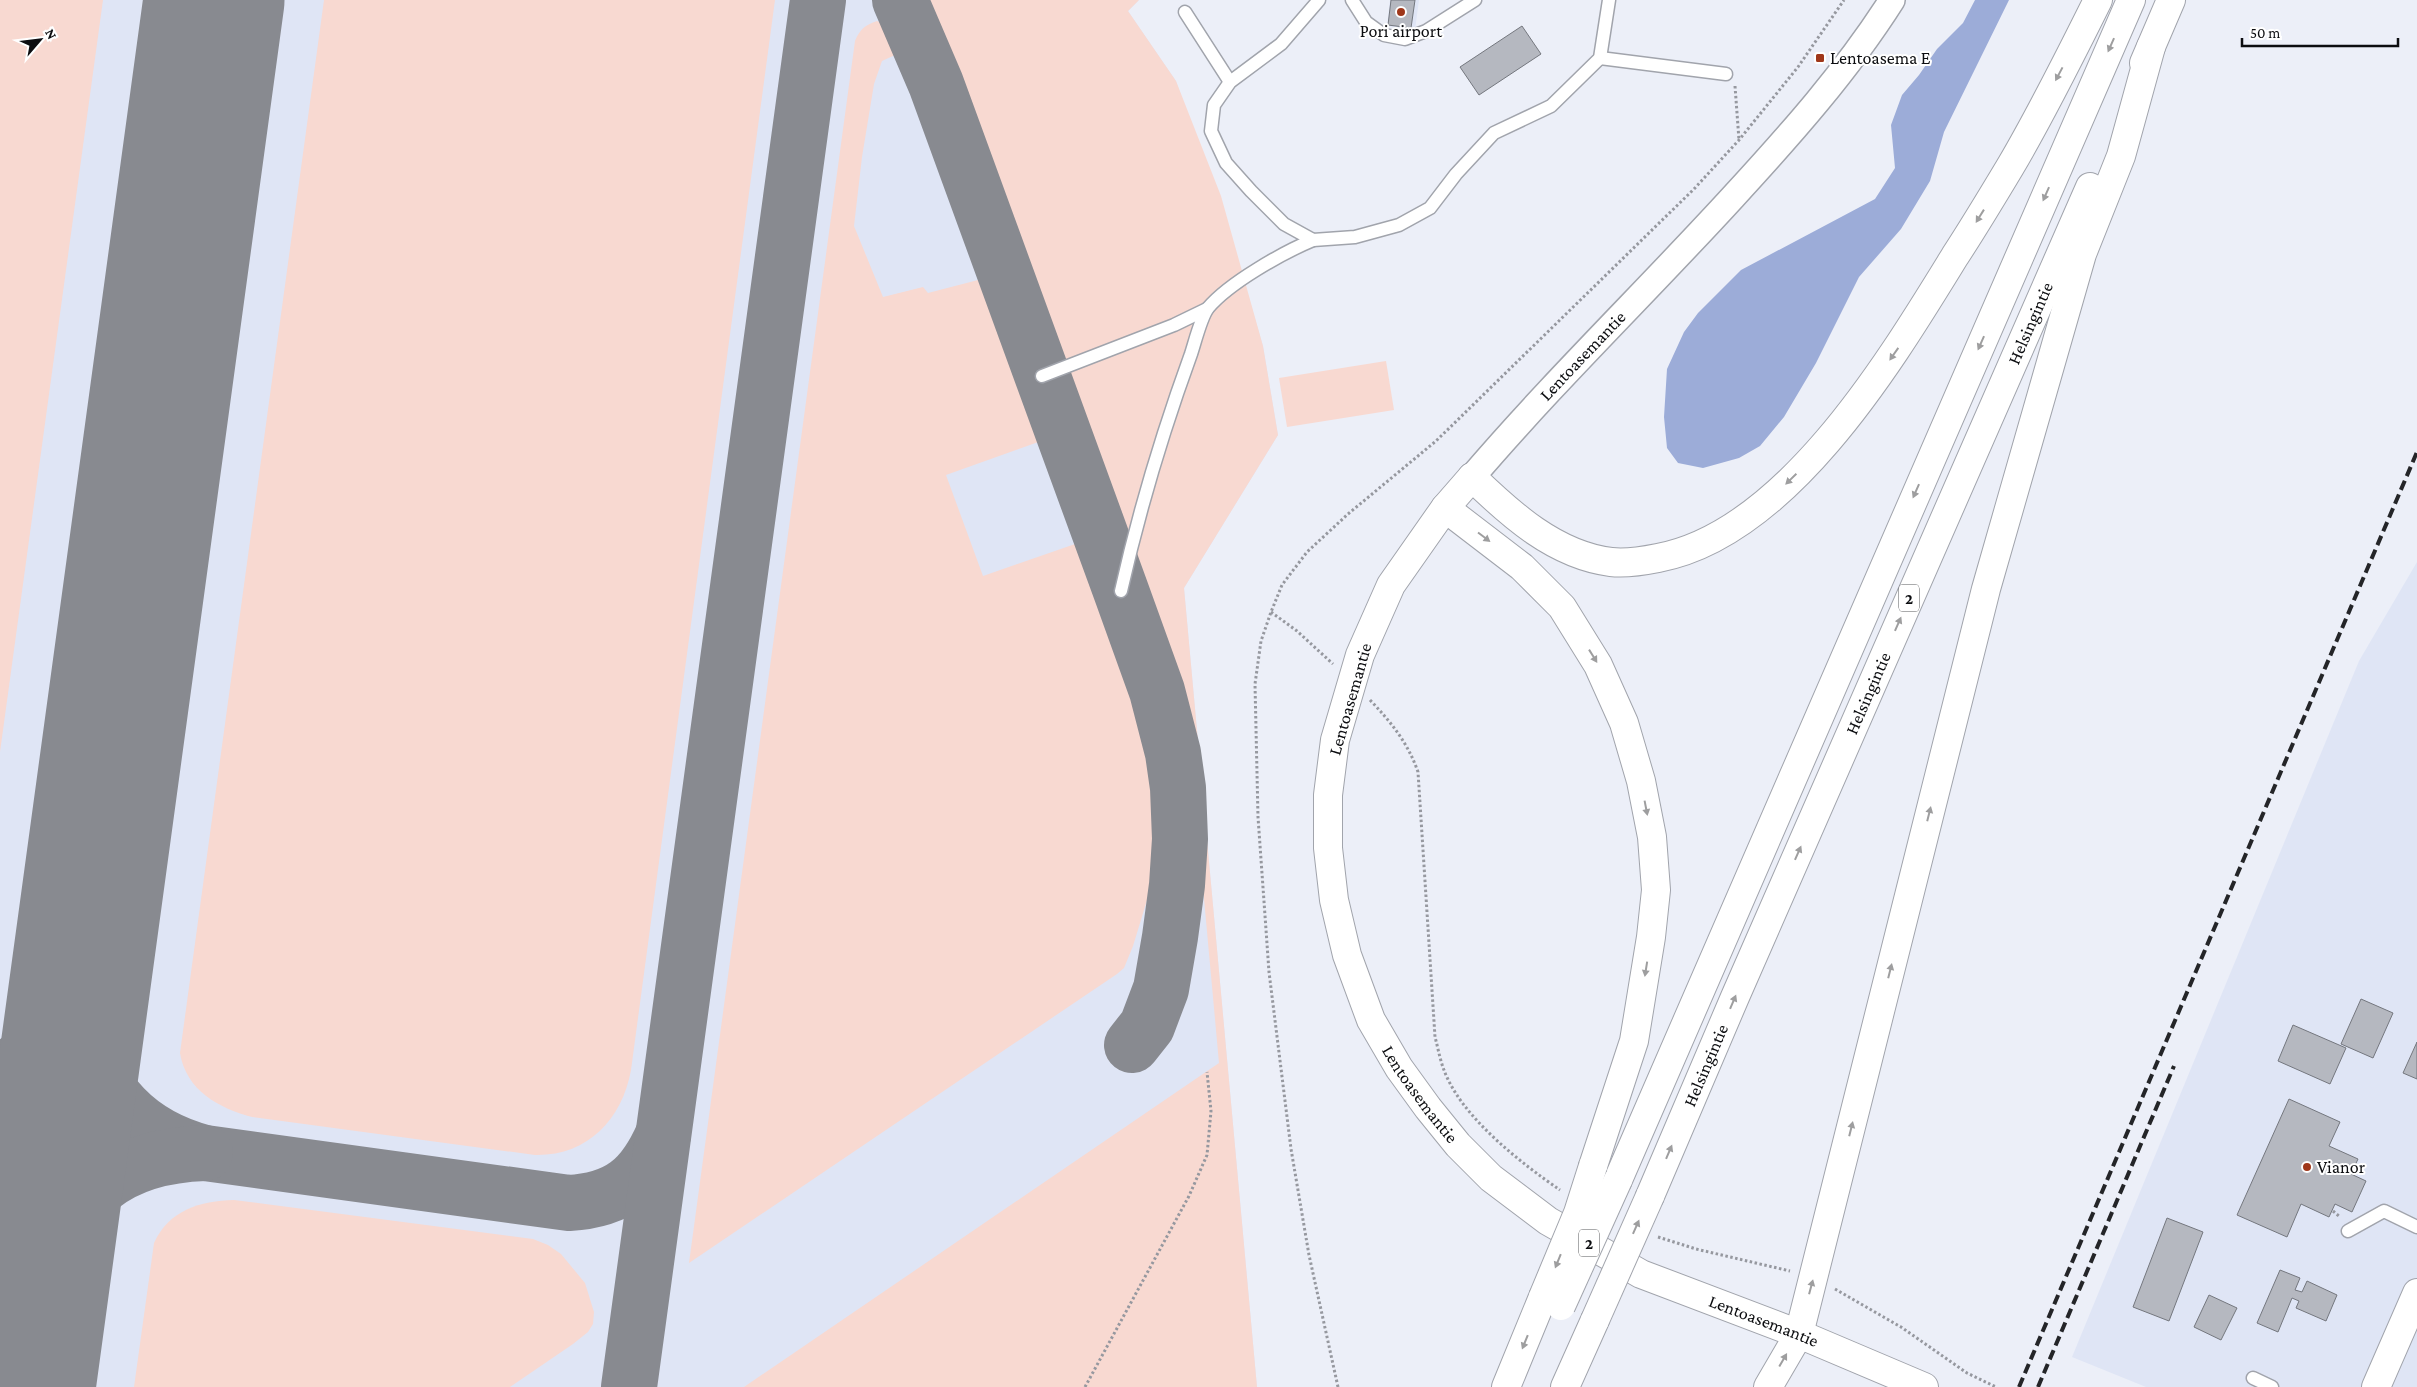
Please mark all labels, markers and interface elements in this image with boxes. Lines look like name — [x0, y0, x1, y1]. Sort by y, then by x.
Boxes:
marker: Pori airport — [1395, 6, 1407, 18]
north arrow — [15, 15, 65, 65]
scale bar — [2242, 15, 2398, 47]
place label: Pori airport — [1360, 21, 1443, 41]
text: 50 m — [2250, 25, 2280, 41]
text: N — [42, 26, 61, 42]
one-way arrow — [2107, 38, 2115, 52]
place label: Lentoasema E — [1830, 48, 1931, 68]
marker: Lentoasema E — [1814, 52, 1826, 64]
one-way arrow — [2055, 67, 2063, 81]
one-way arrow — [2042, 187, 2050, 201]
one-way arrow — [1976, 209, 1985, 222]
street label: Helsingintie — [2004, 279, 2057, 367]
street label: Lentoasemantie — [1535, 307, 1630, 405]
one-way arrow — [1977, 336, 1985, 350]
one-way arrow — [1889, 347, 1899, 360]
one-way arrow — [1785, 473, 1797, 485]
one-way arrow — [1912, 484, 1920, 498]
one-way arrow — [1477, 532, 1491, 542]
road number: 2 — [1899, 584, 1919, 612]
one-way arrow — [1894, 617, 1902, 631]
street label: Lentoasemantie — [1324, 641, 1376, 757]
one-way arrow — [1588, 649, 1597, 662]
street label: Helsingintie — [1841, 649, 1895, 737]
one-way arrow — [1643, 801, 1651, 817]
one-way arrow — [1925, 806, 1933, 821]
one-way arrow — [1794, 846, 1802, 860]
one-way arrow — [1641, 962, 1649, 978]
one-way arrow — [1886, 964, 1894, 979]
one-way arrow — [1729, 995, 1737, 1009]
street label: Helsingintie — [1679, 1021, 1732, 1110]
street label: Lentoasemantie — [1378, 1042, 1462, 1147]
one-way arrow — [1847, 1121, 1855, 1136]
one-way arrow — [1666, 1144, 1674, 1159]
place label: Vianor — [2317, 1157, 2366, 1177]
marker: Vianor — [2301, 1161, 2313, 1173]
one-way arrow — [1633, 1220, 1641, 1234]
road number: 2 — [1579, 1230, 1599, 1256]
one-way arrow — [1554, 1254, 1562, 1268]
one-way arrow — [1807, 1279, 1815, 1294]
street label: Lentoasemantie — [1706, 1291, 1822, 1351]
one-way arrow — [1520, 1335, 1528, 1349]
one-way arrow — [1779, 1353, 1787, 1368]

